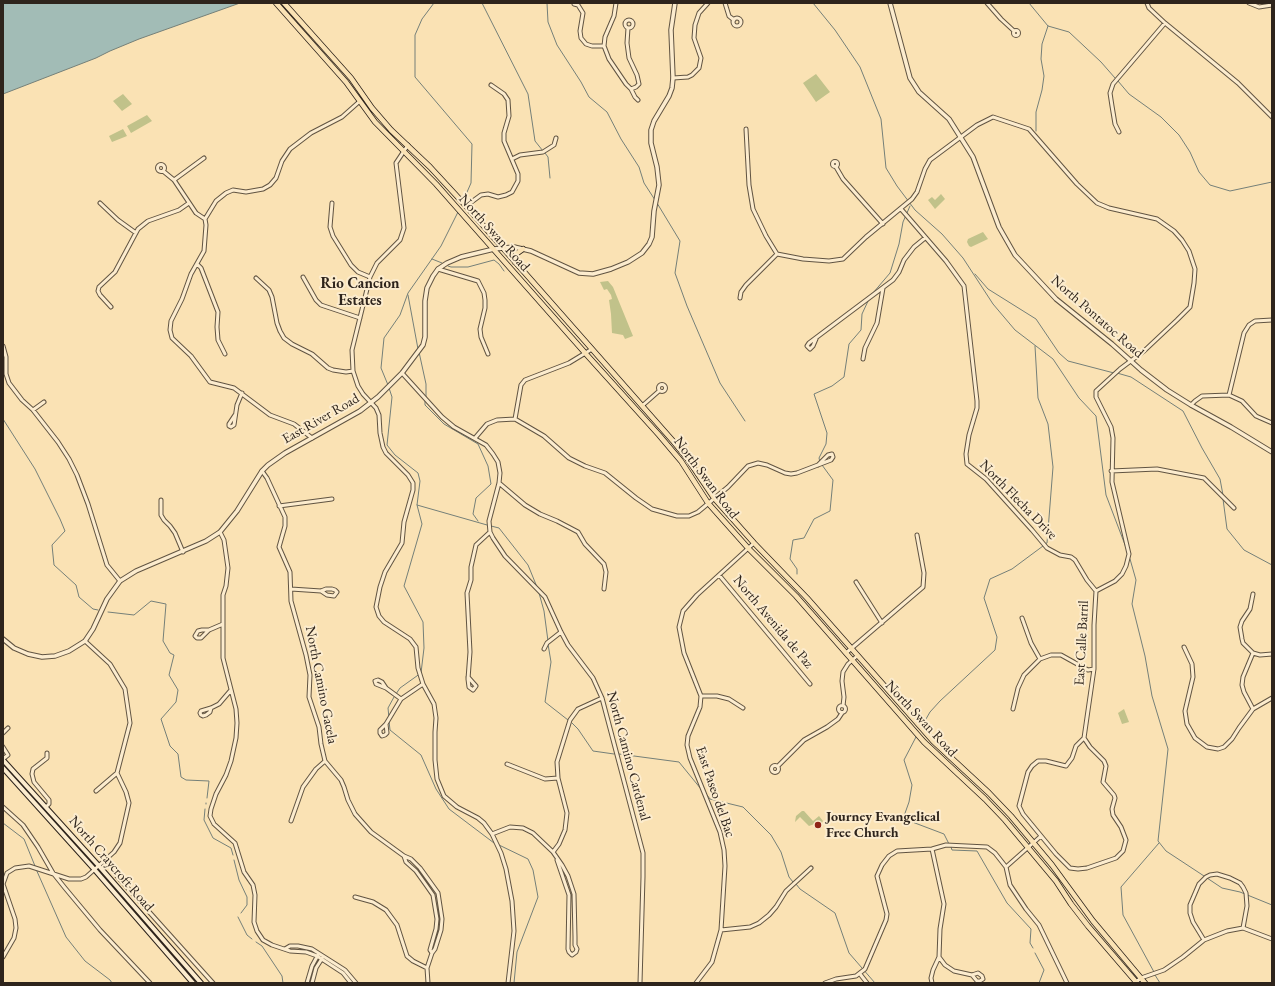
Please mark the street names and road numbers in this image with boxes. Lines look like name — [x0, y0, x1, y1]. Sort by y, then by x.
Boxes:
street label: North Swan Road — [455, 191, 533, 275]
street label: North Pontatoc Road — [1047, 272, 1147, 362]
street label: East River Road — [279, 390, 363, 448]
street label: North Swan Road — [670, 434, 742, 522]
street label: North Flecha Drive — [976, 457, 1060, 543]
street label: North Avenida de Paz — [729, 572, 817, 672]
street label: East Calle Barril — [1071, 600, 1093, 686]
street label: North Camino Gacela — [301, 625, 341, 745]
street label: North Swan Road — [881, 677, 961, 761]
street label: North Camino Cardenal — [603, 690, 653, 822]
street label: East Paseo del Bac — [692, 744, 738, 840]
street label: North Craycroft Road — [65, 813, 157, 915]

